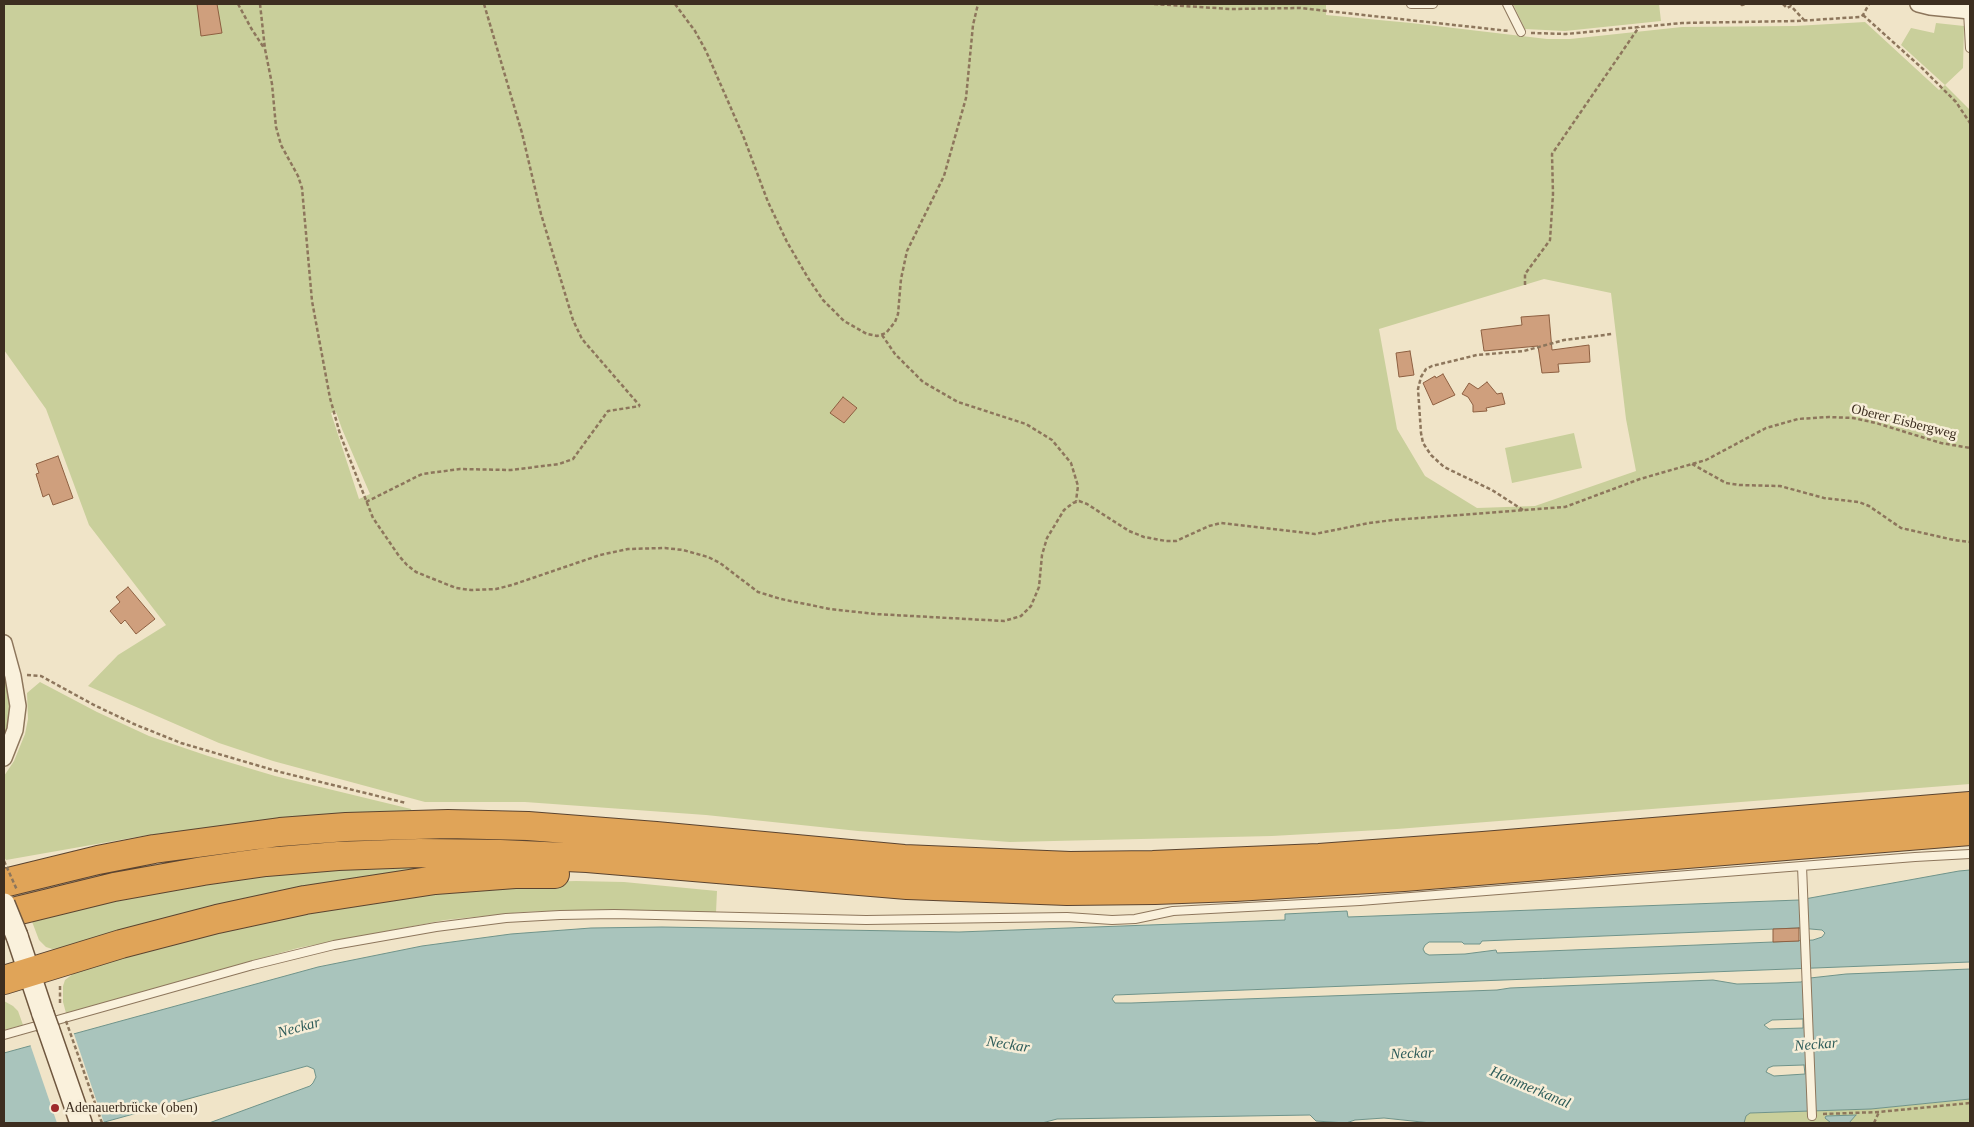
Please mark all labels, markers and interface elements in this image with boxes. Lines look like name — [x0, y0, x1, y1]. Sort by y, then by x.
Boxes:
street label: Oberer Eisbergweg — [1849, 401, 1959, 443]
water label: Neckar — [276, 1014, 322, 1042]
water label: Neckar — [985, 1033, 1031, 1057]
water label: Neckar — [1794, 1035, 1838, 1055]
water label: Neckar — [1390, 1044, 1434, 1064]
water label: Hammerkanal — [1487, 1063, 1573, 1113]
place label: Adenauerbrücke (oben) — [65, 1100, 198, 1116]
marker: Adenauerbrücke (oben) — [49, 1102, 61, 1114]

